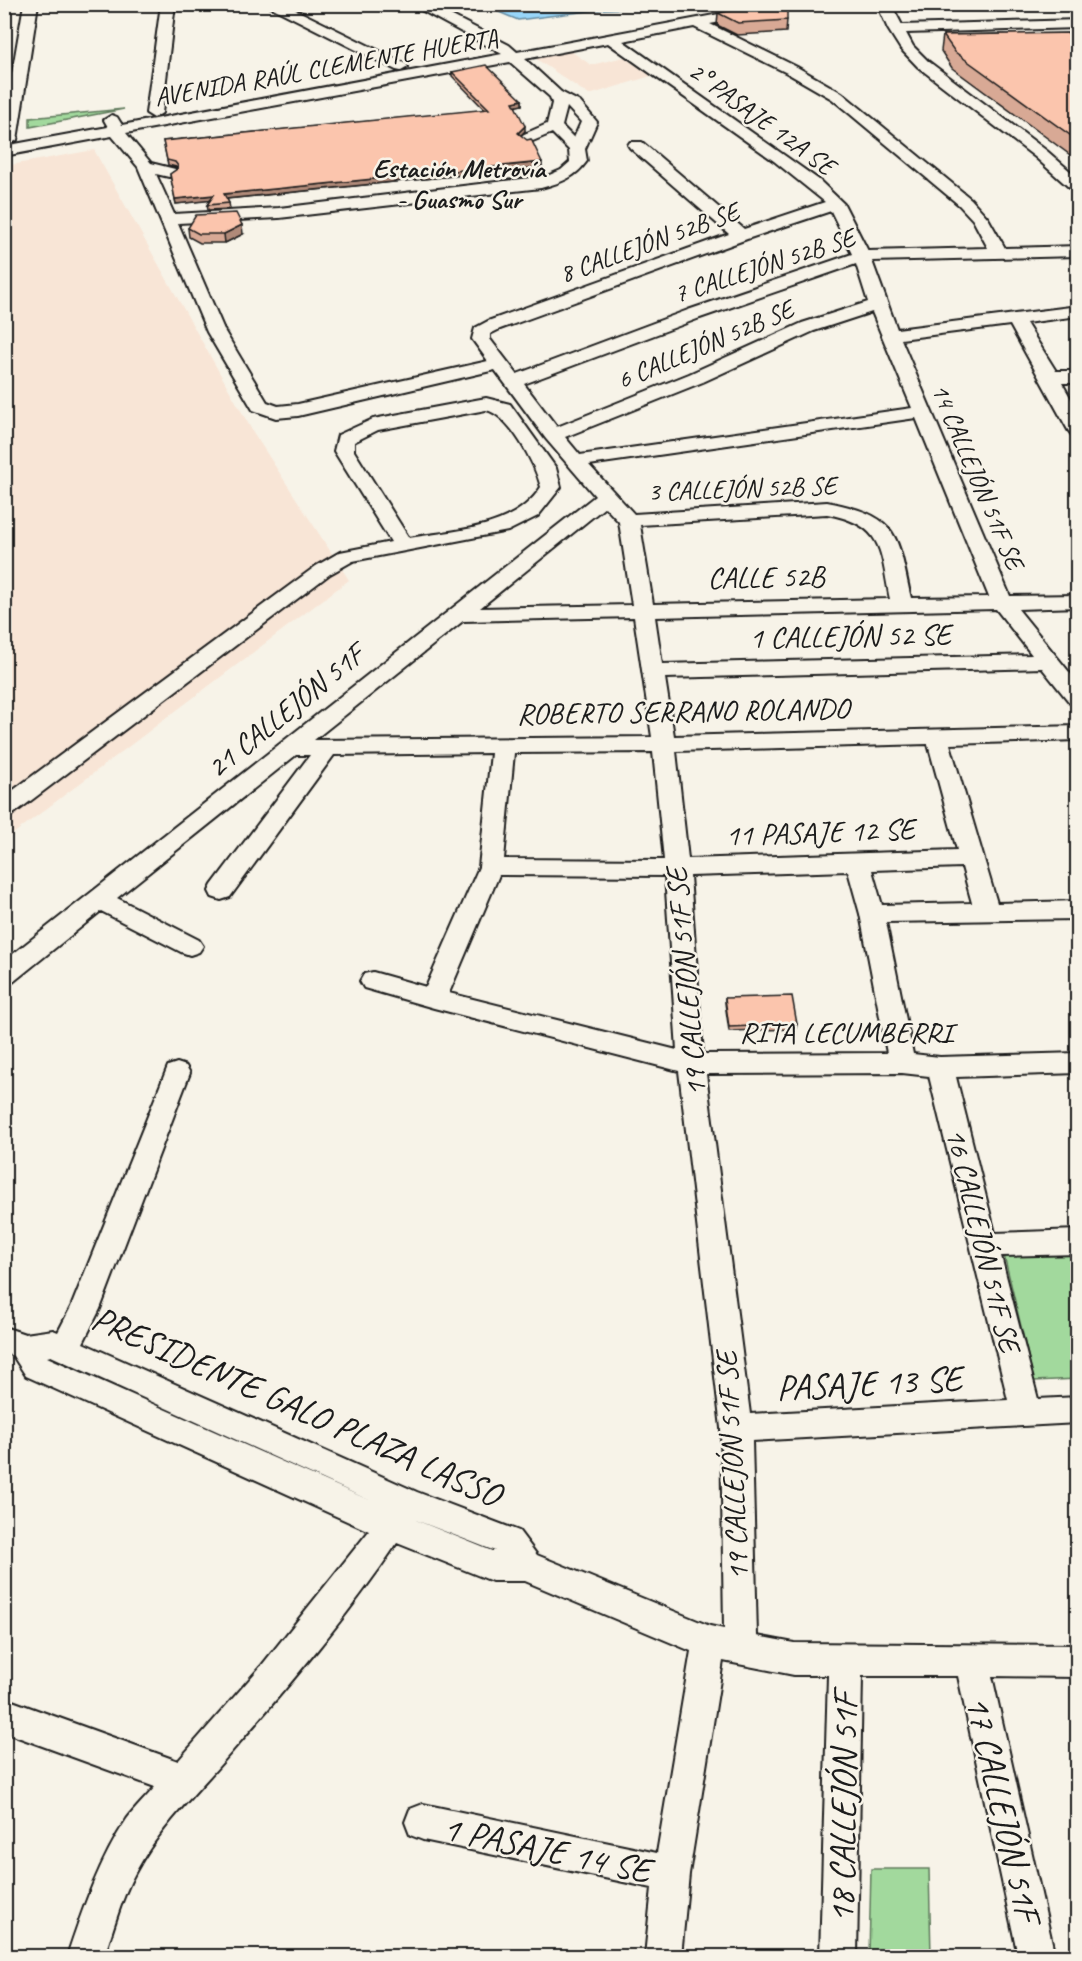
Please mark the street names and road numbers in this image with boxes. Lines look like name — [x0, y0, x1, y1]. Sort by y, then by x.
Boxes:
street label: AVENIDA RAÚL CLEMENTE HUERTA — [152, 21, 501, 114]
street label: 2° PASAJE 12A SE — [682, 54, 844, 185]
street label: 8 CALLEJÓN 52B SE — [555, 194, 746, 290]
street label: 7 CALLEJÓN 52B SE — [669, 220, 862, 310]
street label: 6 CALLEJÓN 52B SE — [612, 291, 801, 396]
street label: 14 CALLEJÓN 51F SE — [924, 378, 1033, 577]
street label: 3 CALLEJÓN 52B SE — [647, 469, 840, 508]
street label: CALLE 52B — [707, 557, 827, 597]
street label: 1 CALLEJÓN 52 SE — [749, 615, 955, 657]
street label: 21 CALLEJÓN 51F — [199, 632, 376, 786]
street label: ROBERTO SERRANO ROLANDO — [516, 689, 853, 733]
street label: 11 PASAJE 12 SE — [725, 810, 919, 854]
street label: 19 CALLEJÓN 51F SE — [657, 862, 715, 1098]
street label: RITA LECUMBERRI — [739, 1013, 959, 1051]
street label: 16 CALLEJÓN 51F SE — [937, 1124, 1030, 1360]
street label: PRESIDENTE GALO PLAZA LASSO — [85, 1295, 512, 1519]
street label: 19 CALLEJÓN 51F SE — [707, 1347, 757, 1581]
street label: PASAJE 13 SE — [775, 1355, 967, 1411]
street label: 18 CALLEJÓN 51F — [818, 1685, 868, 1923]
street label: 17 CALLEJÓN 51F — [955, 1691, 1053, 1933]
street label: 1 PASAJE 14 SE — [439, 1805, 658, 1894]

